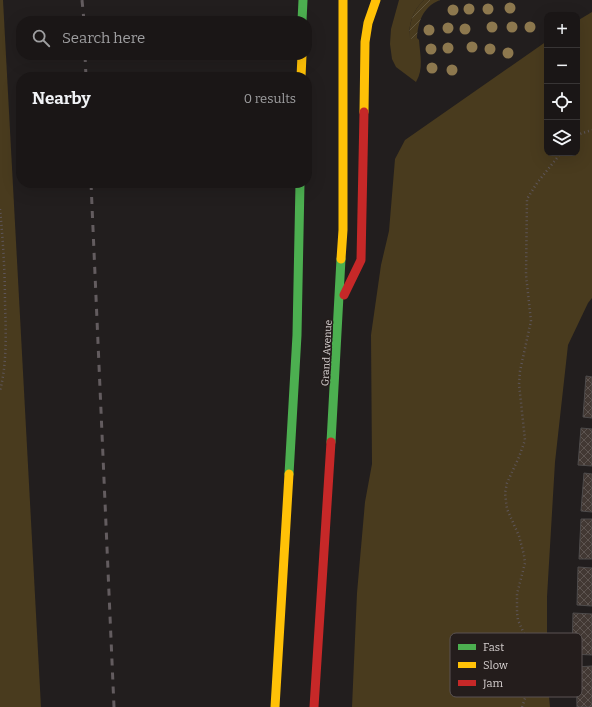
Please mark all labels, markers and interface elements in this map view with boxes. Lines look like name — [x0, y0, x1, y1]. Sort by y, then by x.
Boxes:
map controls — [544, 12, 580, 156]
button: + — [544, 12, 580, 48]
search box — [16, 16, 312, 60]
icon: search — [30, 27, 52, 49]
text: Search here — [62, 29, 145, 47]
button: − — [544, 48, 580, 84]
button: locate — [544, 84, 580, 120]
text: Nearby — [32, 88, 91, 109]
text: 0 results — [244, 91, 296, 106]
button: layers — [544, 120, 580, 156]
street label: Grand Avenue — [319, 320, 335, 387]
legend — [450, 633, 582, 697]
text: Fast — [483, 641, 504, 654]
text: Slow — [483, 659, 508, 672]
text: Jam — [482, 677, 503, 690]

